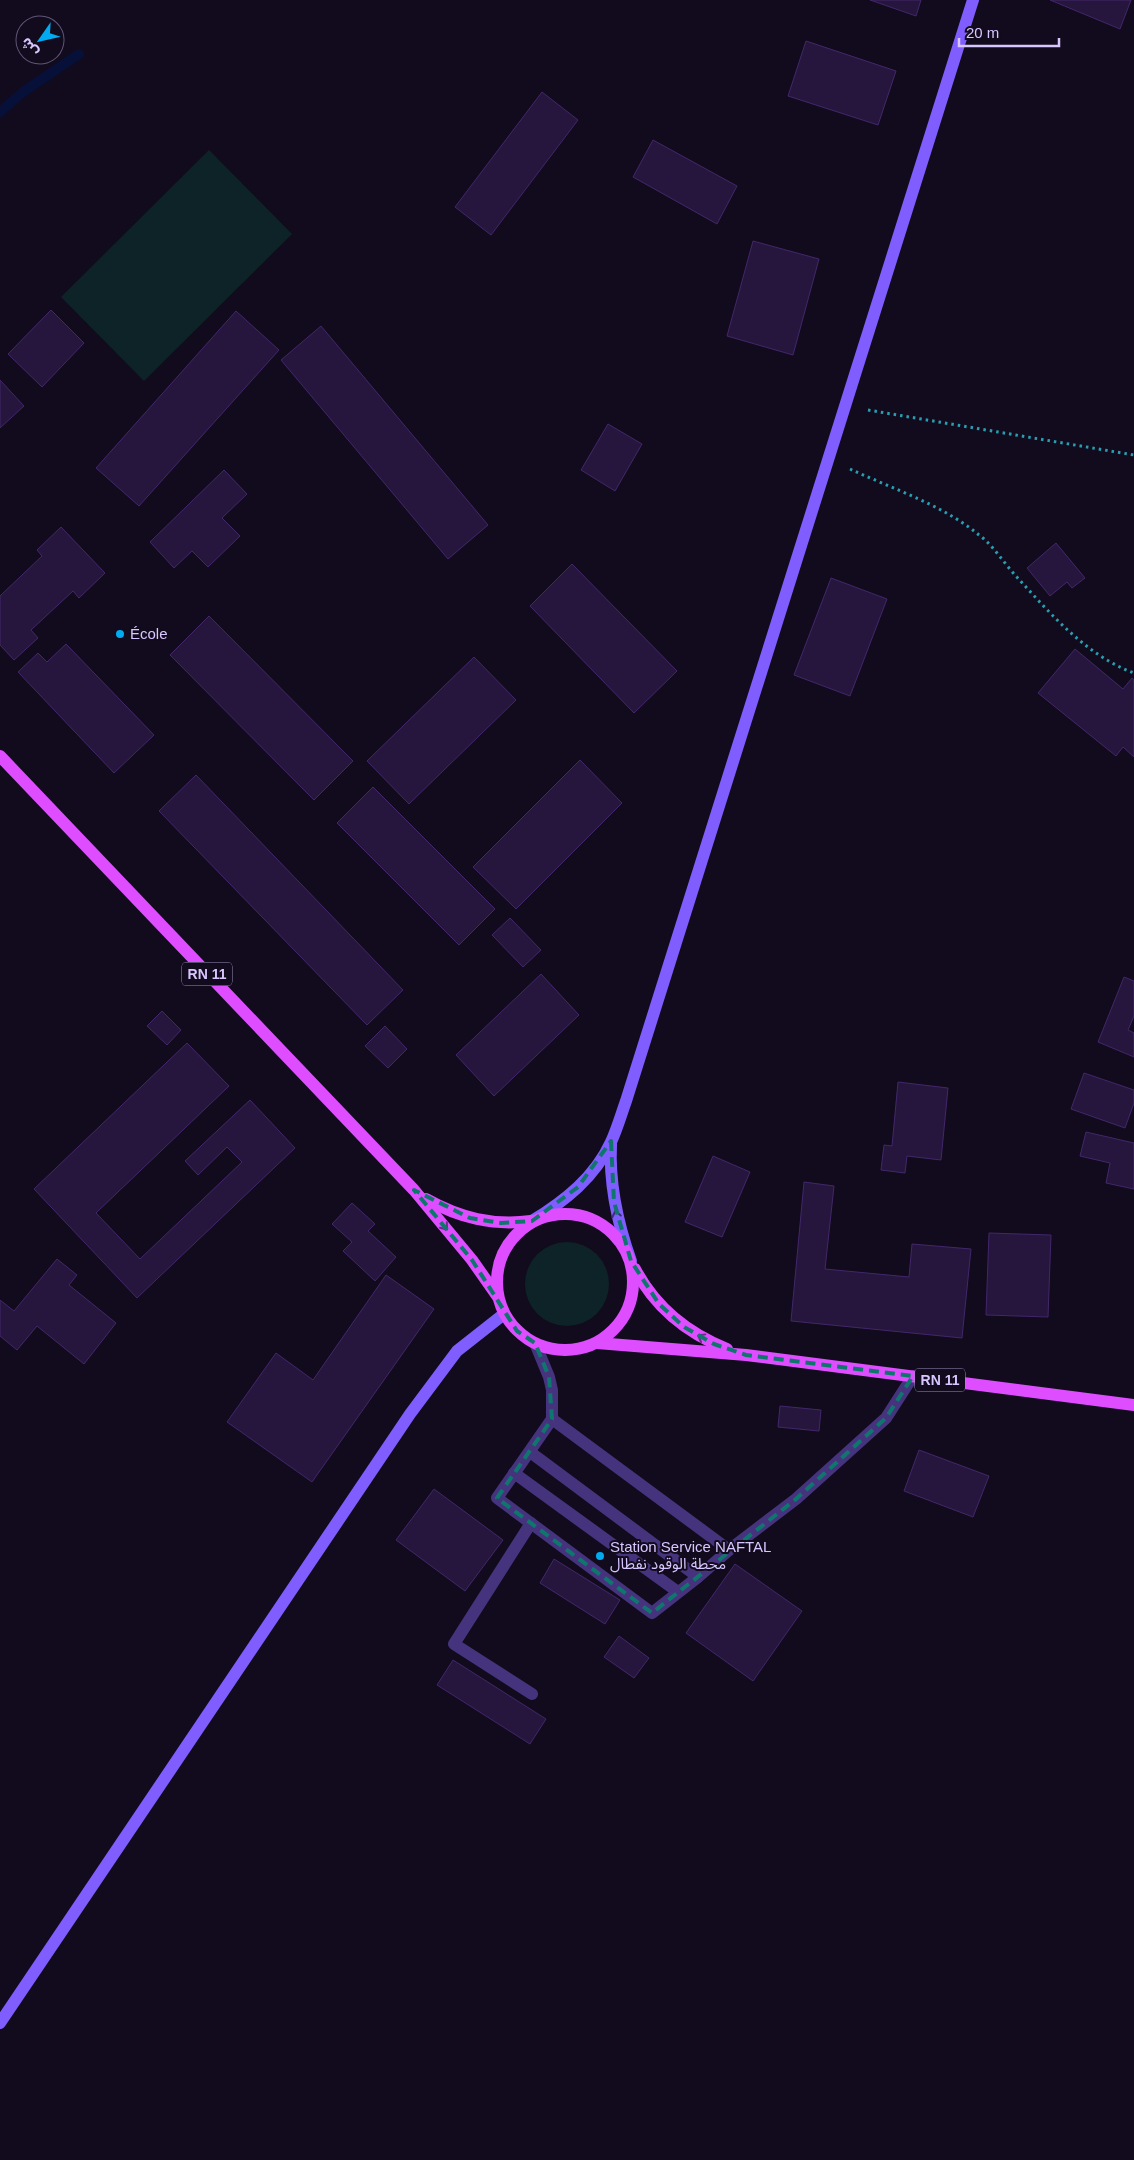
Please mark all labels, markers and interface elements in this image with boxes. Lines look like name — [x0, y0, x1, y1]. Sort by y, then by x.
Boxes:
north arrow — [15, 15, 65, 65]
scale bar — [959, 15, 1059, 47]
text: 20 m — [966, 24, 999, 41]
text: ش — [17, 35, 41, 60]
place label: École — [130, 625, 168, 642]
marker: École — [114, 628, 126, 640]
road number: RN 11 — [182, 962, 232, 986]
one-way arrow — [611, 1210, 622, 1219]
one-way arrow — [440, 1221, 448, 1230]
one-way arrow — [697, 1333, 706, 1343]
road number: RN 11 — [915, 1368, 965, 1392]
place label: Station Service NAFTAL محطة الوقود نفطال — [610, 1538, 771, 1573]
marker: Station Service NAFTAL محطة الوقود نفطال — [594, 1550, 606, 1562]

